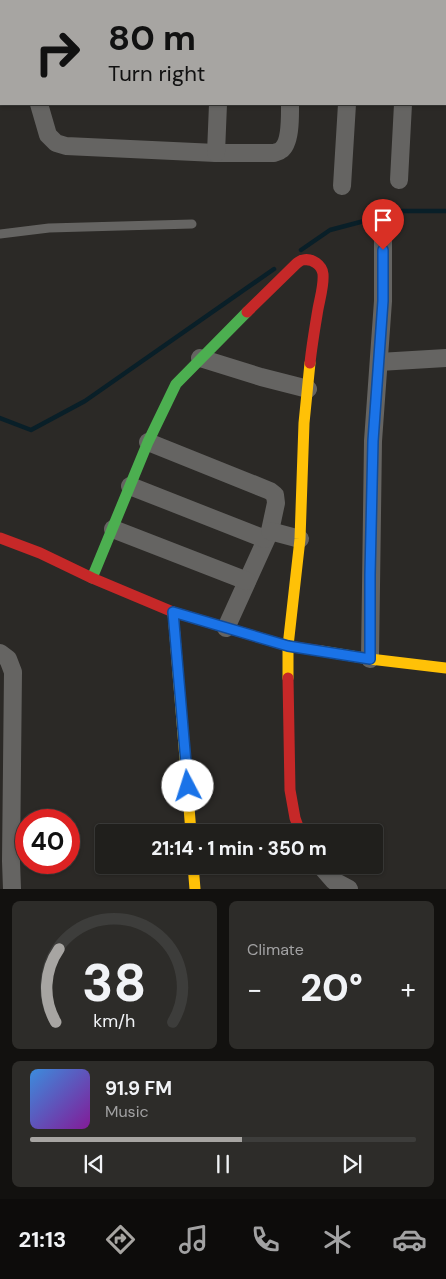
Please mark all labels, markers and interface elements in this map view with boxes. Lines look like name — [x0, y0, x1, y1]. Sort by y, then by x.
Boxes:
text: 80 m — [108, 15, 196, 61]
icon: right — [25, 20, 90, 85]
text: Turn right — [108, 59, 205, 88]
pin — [362, 199, 404, 250]
icon: arrive — [369, 206, 397, 234]
position arrow — [161, 759, 213, 811]
speed limit sign: 40 — [15, 809, 80, 874]
text: 21:14 · 1 min · 350 m — [151, 836, 327, 861]
text: Climate — [247, 939, 304, 960]
text: 38 — [82, 949, 147, 1017]
text: 20° — [300, 963, 363, 1013]
text: − — [247, 971, 262, 1008]
text: + — [401, 971, 416, 1008]
text: km/h — [93, 1009, 136, 1033]
text: 91.9 FM — [105, 1076, 172, 1101]
text: Music — [105, 1101, 149, 1122]
icon: previous — [80, 1150, 108, 1178]
icon: pause — [209, 1150, 237, 1178]
icon: next — [338, 1150, 366, 1178]
icon: directions — [103, 1222, 138, 1257]
icon: music — [176, 1222, 211, 1257]
icon: phone — [248, 1222, 283, 1257]
icon: climate — [320, 1222, 355, 1257]
icon: car — [392, 1222, 427, 1257]
text: 21:13 — [19, 1225, 66, 1254]

